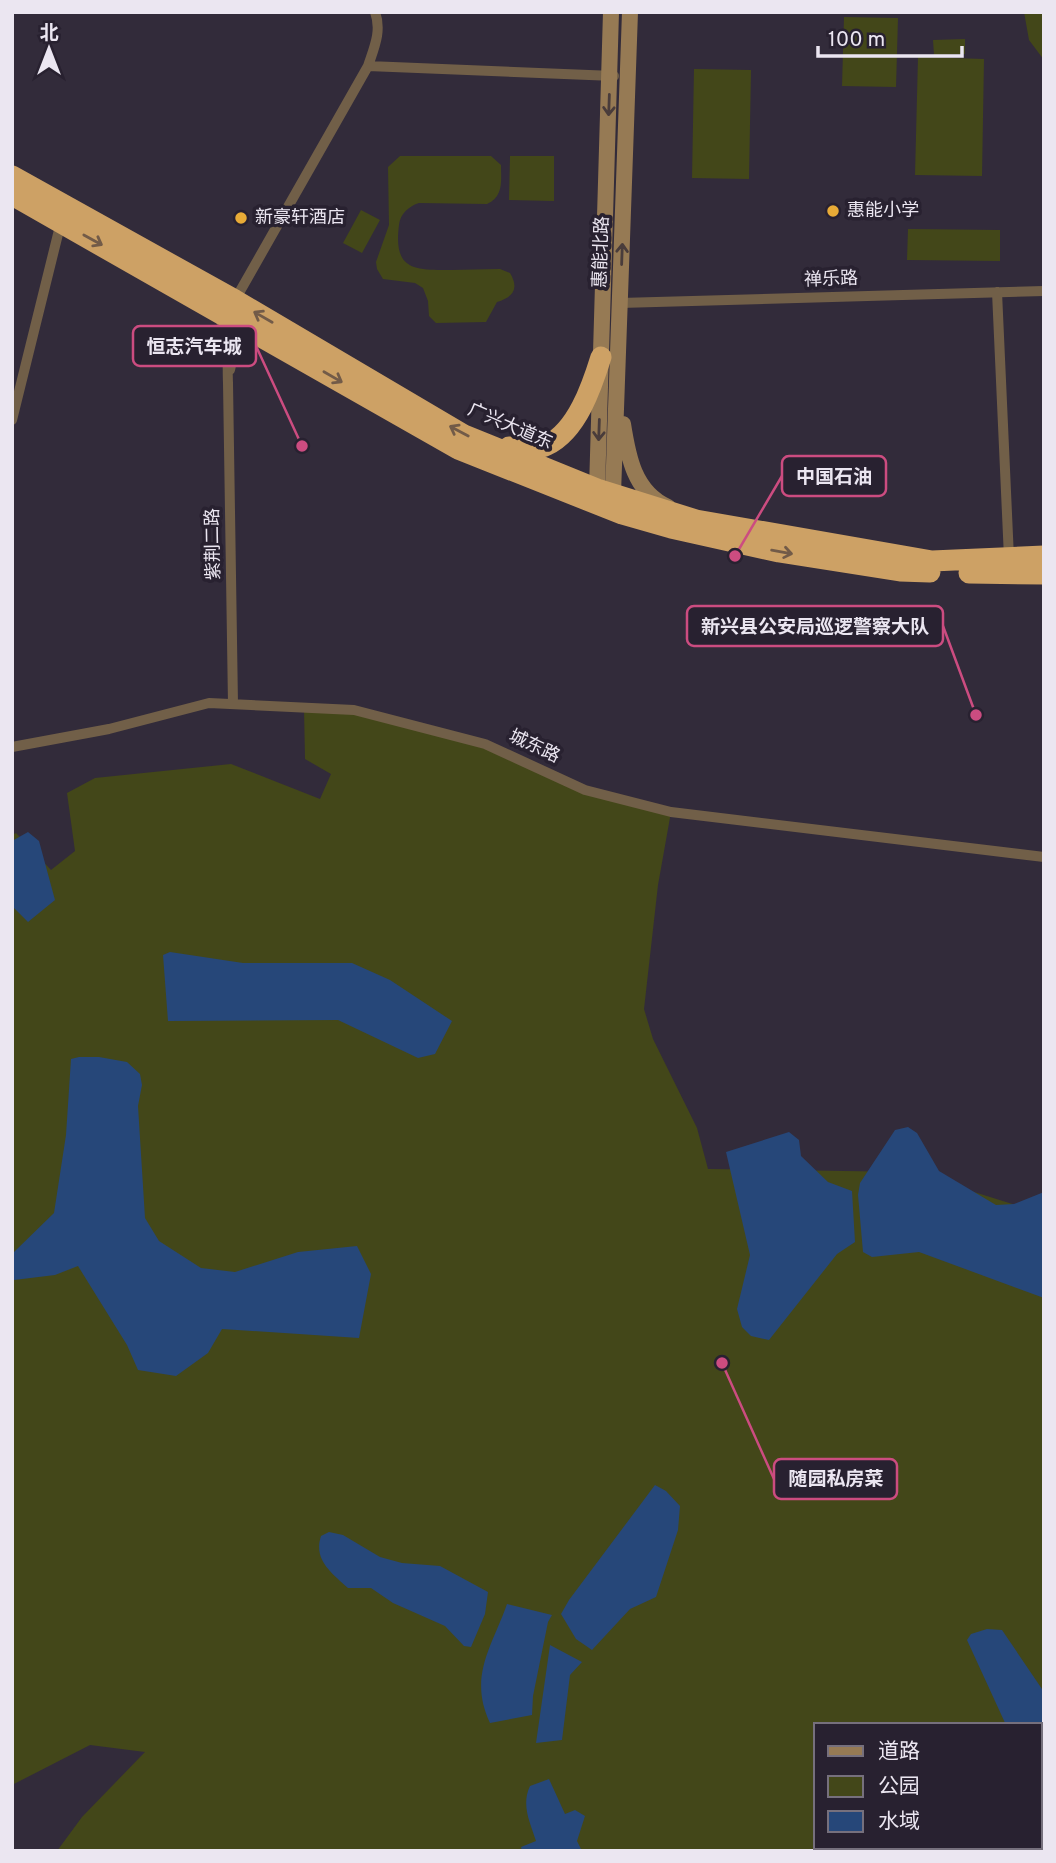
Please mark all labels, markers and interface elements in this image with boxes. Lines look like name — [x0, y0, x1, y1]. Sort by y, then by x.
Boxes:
north arrow — [14, 14, 84, 84]
scale bar — [818, 14, 962, 58]
text: 北 — [39, 22, 59, 46]
text: 100 m — [828, 27, 885, 54]
one-way arrow — [602, 93, 615, 116]
place label: 惠能小学 — [847, 200, 919, 223]
marker: 惠能小学 — [825, 203, 841, 219]
place label: 新豪轩酒店 — [255, 207, 345, 230]
marker: 新豪轩酒店 — [233, 210, 249, 226]
street label: 惠能北路 — [589, 216, 615, 288]
one-way arrow — [82, 234, 103, 247]
one-way arrow — [615, 243, 628, 266]
street label: 禅乐路 — [804, 268, 858, 292]
one-way arrow — [253, 310, 273, 324]
callout: 恒志汽车城 — [133, 326, 256, 366]
text: 恒志汽车城 — [146, 336, 242, 360]
one-way arrow — [323, 370, 343, 384]
street label: 广兴大道东 — [464, 399, 556, 455]
one-way arrow — [592, 419, 606, 442]
one-way arrow — [450, 424, 470, 438]
callout: 中国石油 — [782, 456, 886, 496]
text: 中国石油 — [796, 466, 872, 490]
street label: 紫荆二路 — [202, 508, 226, 580]
one-way arrow — [770, 546, 793, 559]
callout: 新兴县公安局巡逻警察大队 — [687, 606, 943, 646]
text: 新兴县公安局巡逻警察大队 — [701, 616, 929, 640]
street label: 城东路 — [505, 725, 563, 769]
callout: 随园私房菜 — [774, 1459, 897, 1499]
text: 随园私房菜 — [788, 1468, 884, 1492]
legend — [814, 1723, 1042, 1849]
text: 道路 — [878, 1739, 920, 1766]
text: 公园 — [878, 1774, 920, 1801]
text: 水域 — [878, 1809, 920, 1836]

